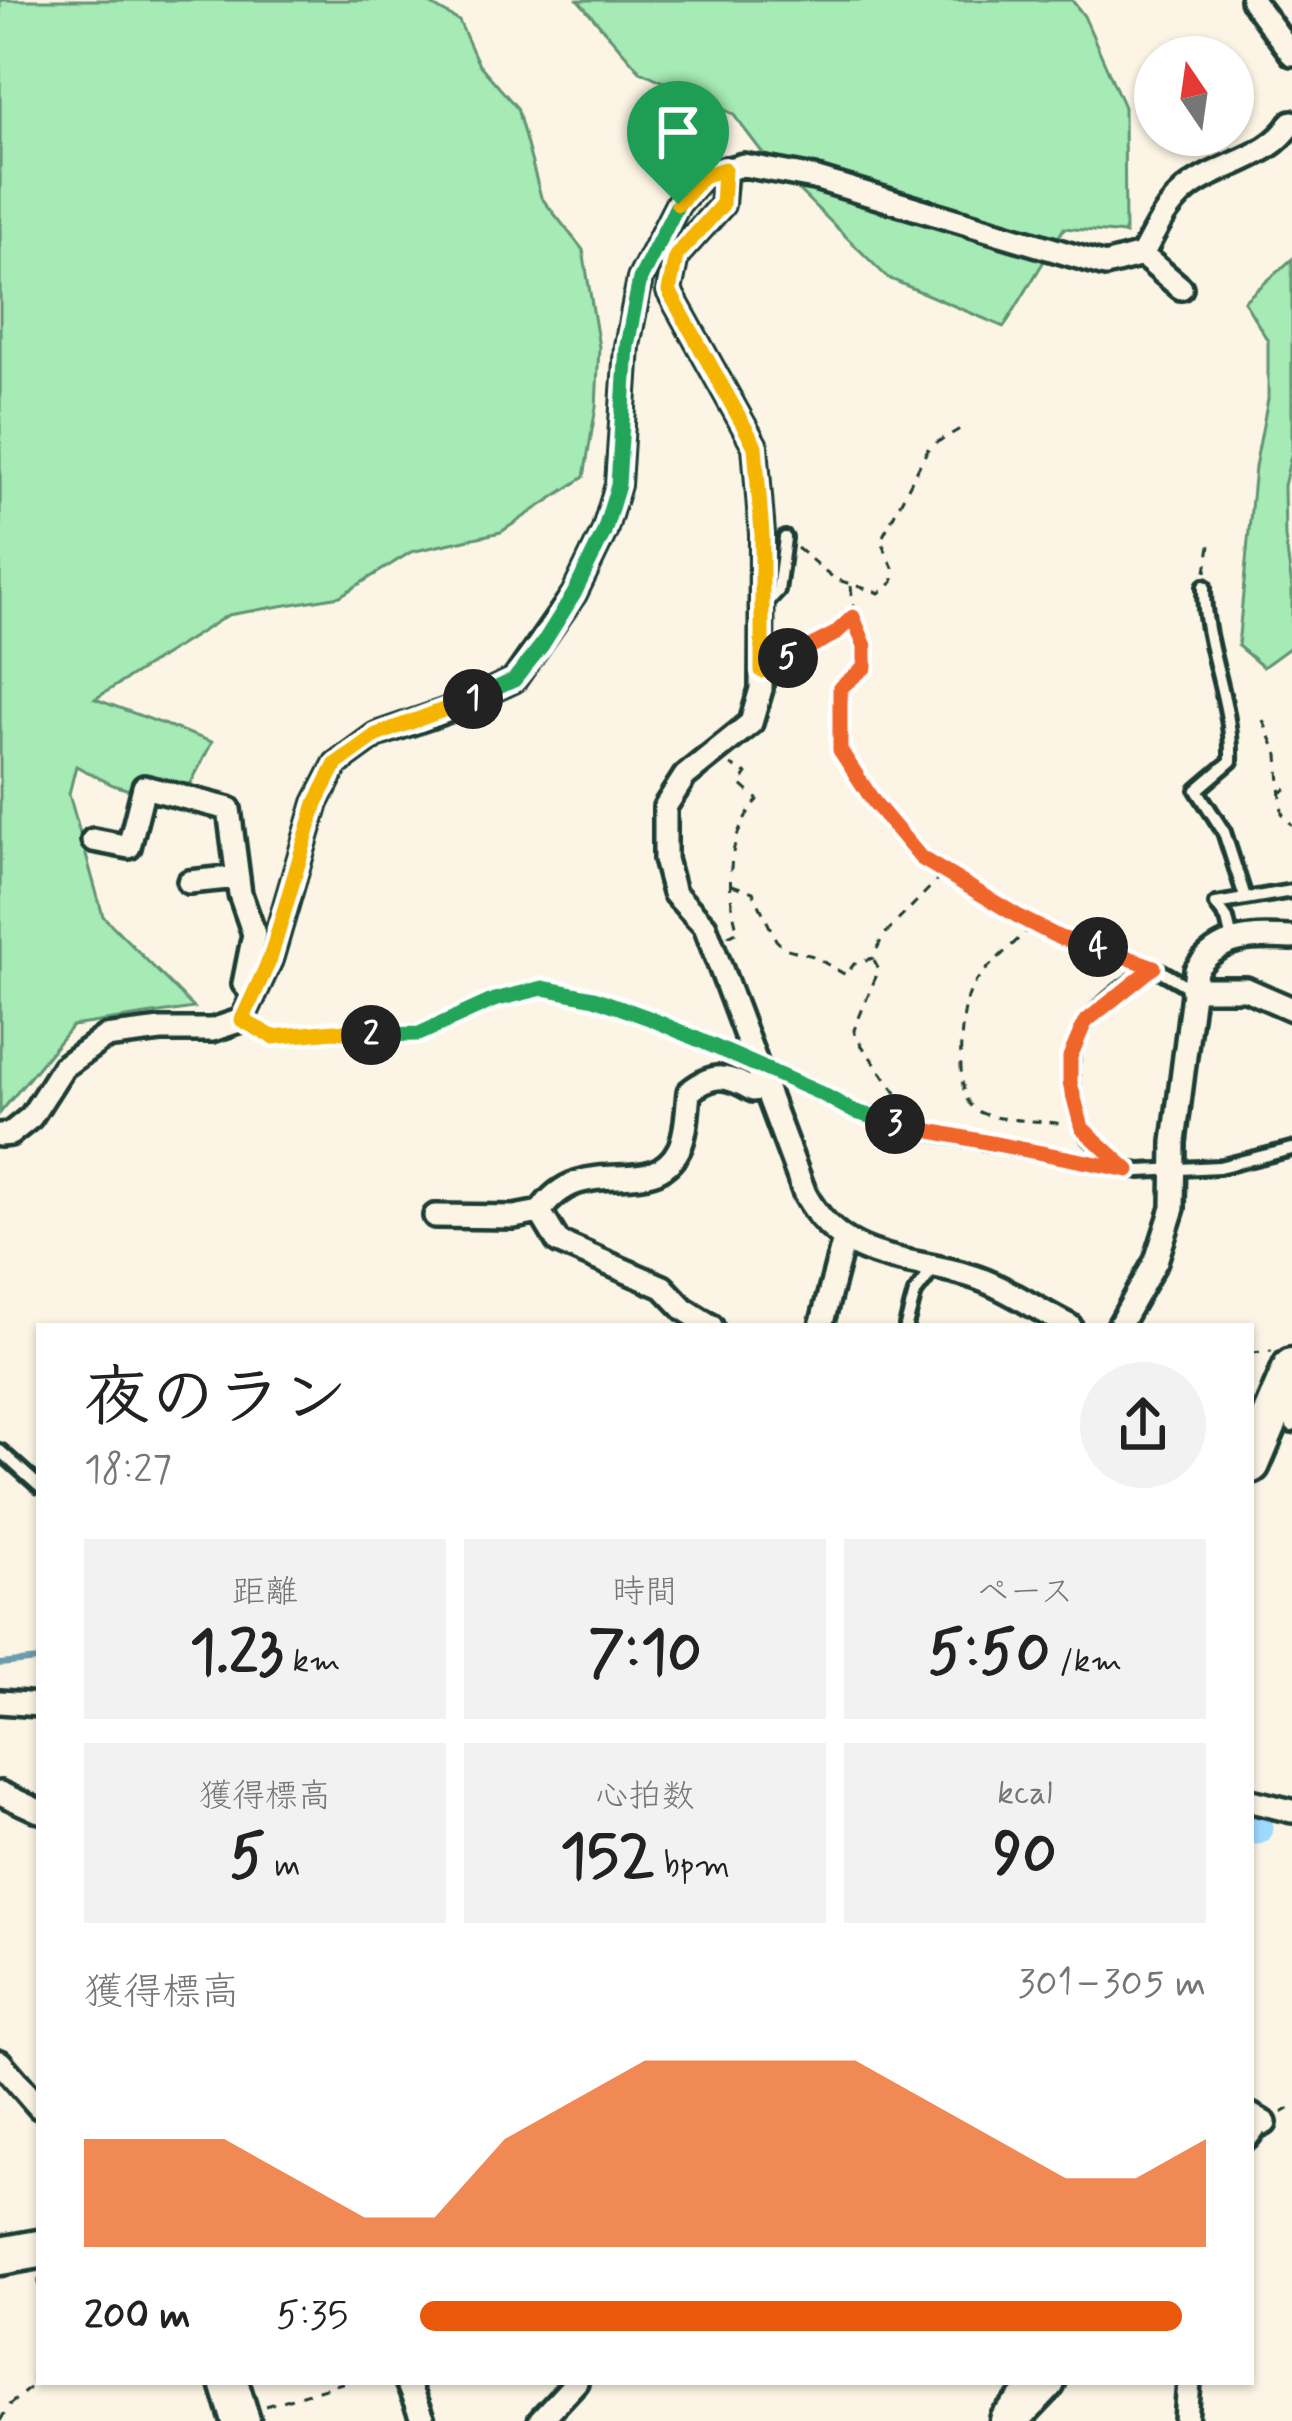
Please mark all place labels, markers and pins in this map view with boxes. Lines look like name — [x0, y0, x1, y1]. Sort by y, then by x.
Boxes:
pin — [627, 81, 729, 204]
pin: 5 — [758, 628, 818, 688]
pin: 1 — [443, 669, 503, 729]
pin: 4 — [1068, 917, 1128, 977]
pin: 2 — [341, 1005, 401, 1065]
pin: 3 — [865, 1094, 925, 1154]

